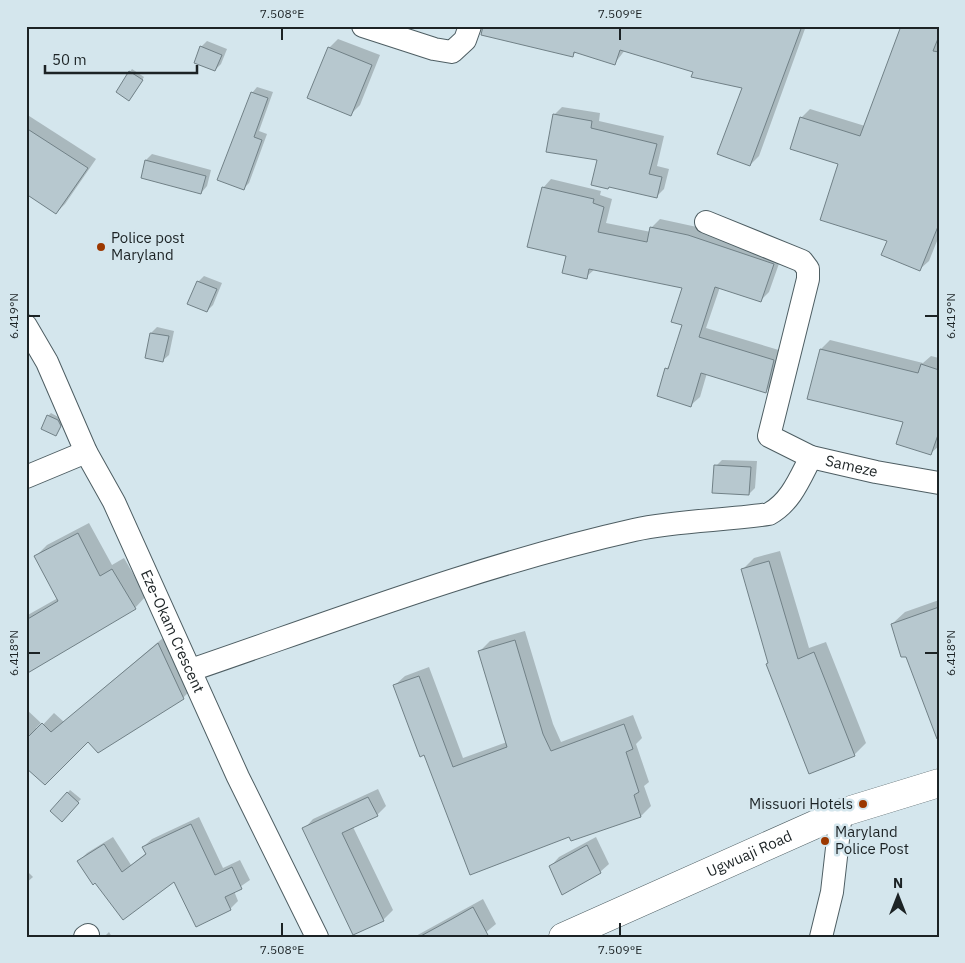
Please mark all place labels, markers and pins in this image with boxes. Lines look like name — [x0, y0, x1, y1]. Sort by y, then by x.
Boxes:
place label: Police post Maryland — [111, 228, 185, 264]
marker: Police post Maryland — [95, 241, 107, 253]
place label: Missuori Hotels — [749, 794, 853, 813]
marker: Missuori Hotels — [857, 798, 869, 810]
place label: Maryland Police Post — [835, 822, 909, 858]
marker: Maryland Police Post — [819, 835, 831, 847]

